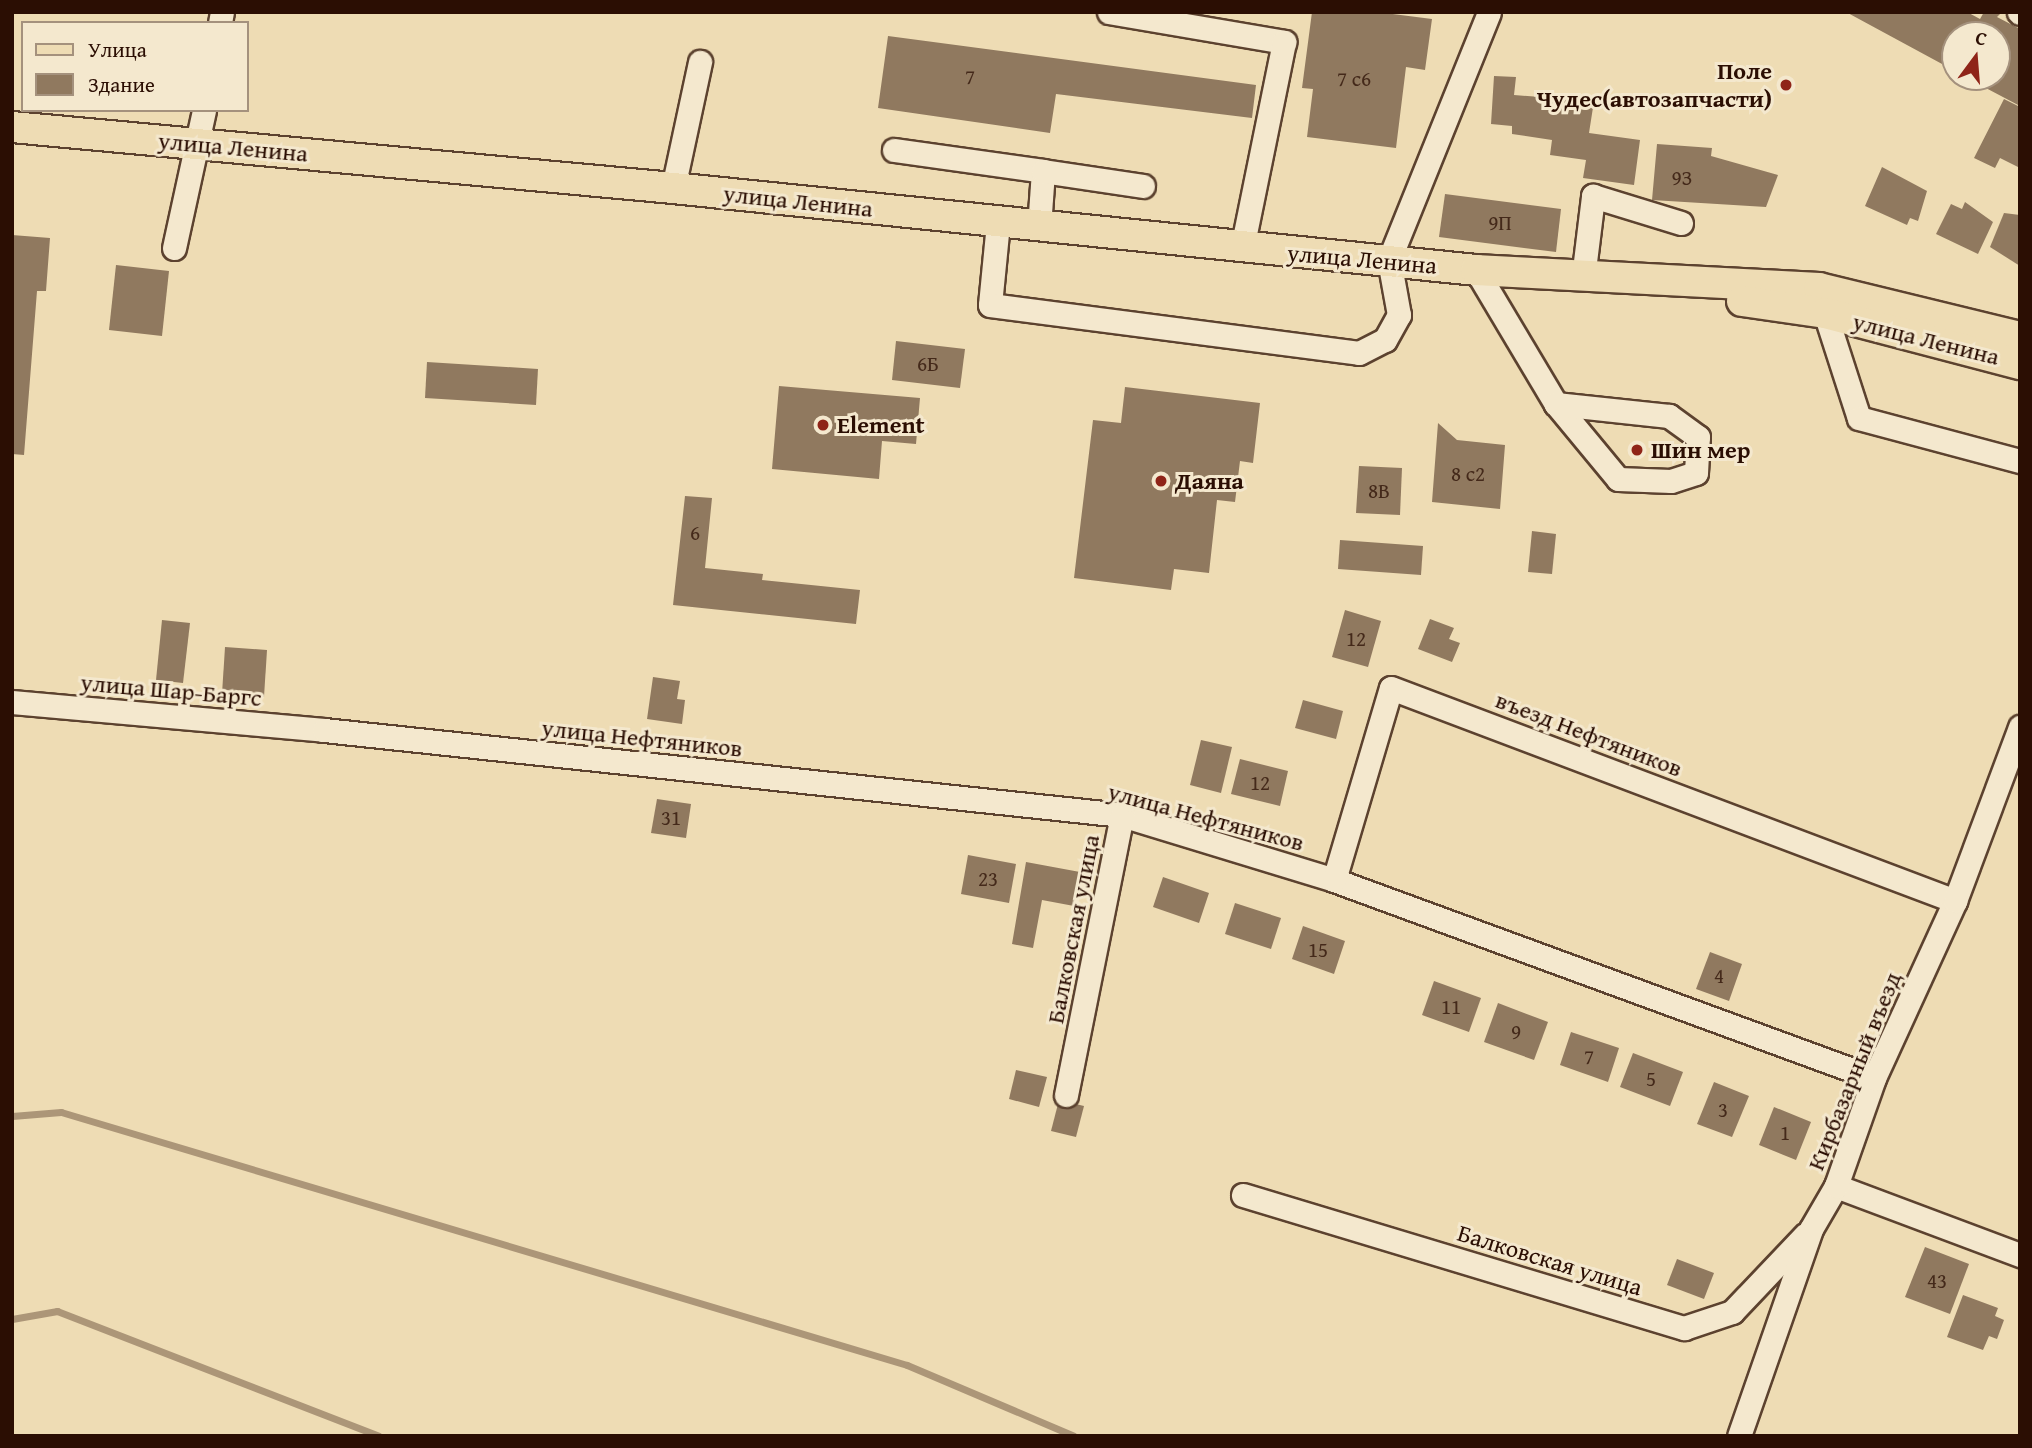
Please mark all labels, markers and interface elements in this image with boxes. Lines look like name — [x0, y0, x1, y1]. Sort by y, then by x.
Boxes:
legend — [21, 21, 248, 112]
north arrow — [1941, 21, 2011, 91]
text: С — [1972, 23, 1990, 53]
text: Улица — [88, 34, 147, 65]
place label: Поле Чудес(автозапчасти) — [1537, 57, 1772, 113]
house number: 7 — [965, 64, 975, 90]
house number: 7 с6 — [1337, 66, 1371, 92]
text: Здание — [88, 69, 155, 100]
marker: Поле Чудес(автозапчасти) — [1778, 77, 1794, 93]
street label: улица Ленина — [157, 126, 309, 168]
house number: 9З — [1672, 165, 1692, 191]
street label: улица Ленина — [722, 179, 874, 223]
house number: 9П — [1488, 210, 1512, 236]
street label: улица Ленина — [1286, 238, 1438, 280]
street label: улица Ленина — [1850, 307, 2002, 371]
house number: 6Б — [917, 351, 939, 377]
place label: Element — [837, 411, 925, 439]
marker: Element — [815, 417, 831, 433]
place label: Шин мер — [1651, 436, 1750, 464]
marker: Шин мер — [1629, 442, 1645, 458]
house number: 8 с2 — [1451, 461, 1485, 487]
place label: Даяна — [1175, 467, 1244, 495]
marker: Даяна — [1153, 473, 1169, 489]
house number: 8В — [1368, 478, 1390, 504]
house number: 6 — [690, 520, 700, 546]
house number: 12 — [1346, 626, 1366, 652]
street label: улица Шар-Баргс — [79, 668, 263, 712]
street label: въезд Нефтяников — [1492, 685, 1686, 783]
street label: улица Нефтяников — [540, 713, 744, 763]
house number: 12 — [1250, 770, 1270, 796]
street label: улица Нефтяников — [1105, 777, 1307, 857]
house number: 31 — [661, 805, 681, 831]
street label: Балковская улица — [1041, 832, 1105, 1026]
house number: 23 — [978, 866, 998, 892]
house number: 15 — [1308, 937, 1328, 963]
house number: 4 — [1714, 963, 1724, 989]
street label: Кирбазарный въезд — [1801, 968, 1907, 1174]
house number: 11 — [1441, 994, 1461, 1020]
house number: 9 — [1511, 1019, 1521, 1045]
house number: 7 — [1584, 1044, 1594, 1070]
house number: 5 — [1646, 1066, 1656, 1092]
house number: 3 — [1718, 1097, 1728, 1123]
house number: 1 — [1780, 1120, 1790, 1146]
street label: Балковская улица — [1454, 1218, 1646, 1302]
house number: 43 — [1927, 1268, 1947, 1294]

